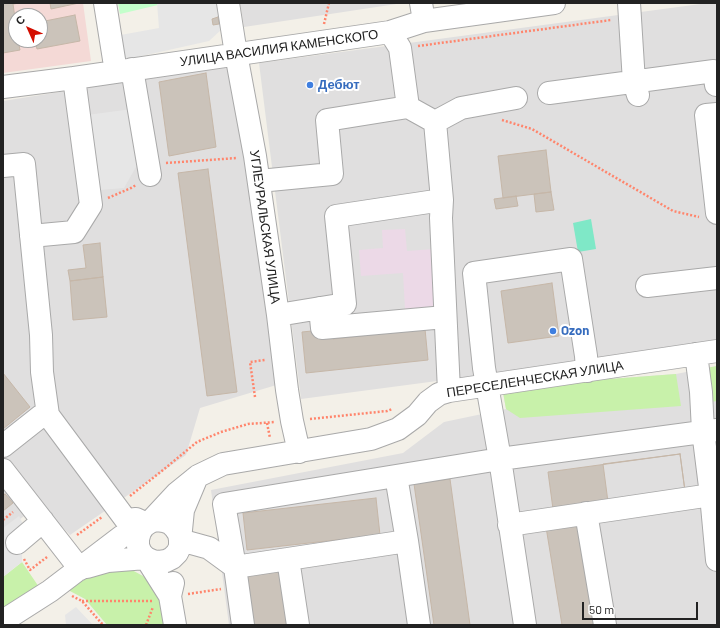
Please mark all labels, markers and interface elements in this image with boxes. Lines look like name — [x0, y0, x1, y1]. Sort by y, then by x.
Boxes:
north arrow — [8, 8, 48, 48]
text: С — [12, 12, 27, 27]
street label: УЛИЦА ВАСИЛИЯ КАМЕНСКОГО — [179, 26, 379, 70]
place label: Дебют — [318, 77, 360, 93]
marker: Дебют — [305, 80, 315, 90]
street label: УГЛЕУРАЛЬСКАЯ УЛИЦА — [246, 149, 284, 305]
place label: Ozon — [561, 323, 589, 339]
marker: Ozon — [548, 326, 558, 336]
street label: ПЕРЕСЕЛЕНЧЕСКАЯ УЛИЦА — [445, 357, 625, 401]
scale bar — [584, 594, 700, 620]
text: 50 m — [589, 602, 614, 616]

